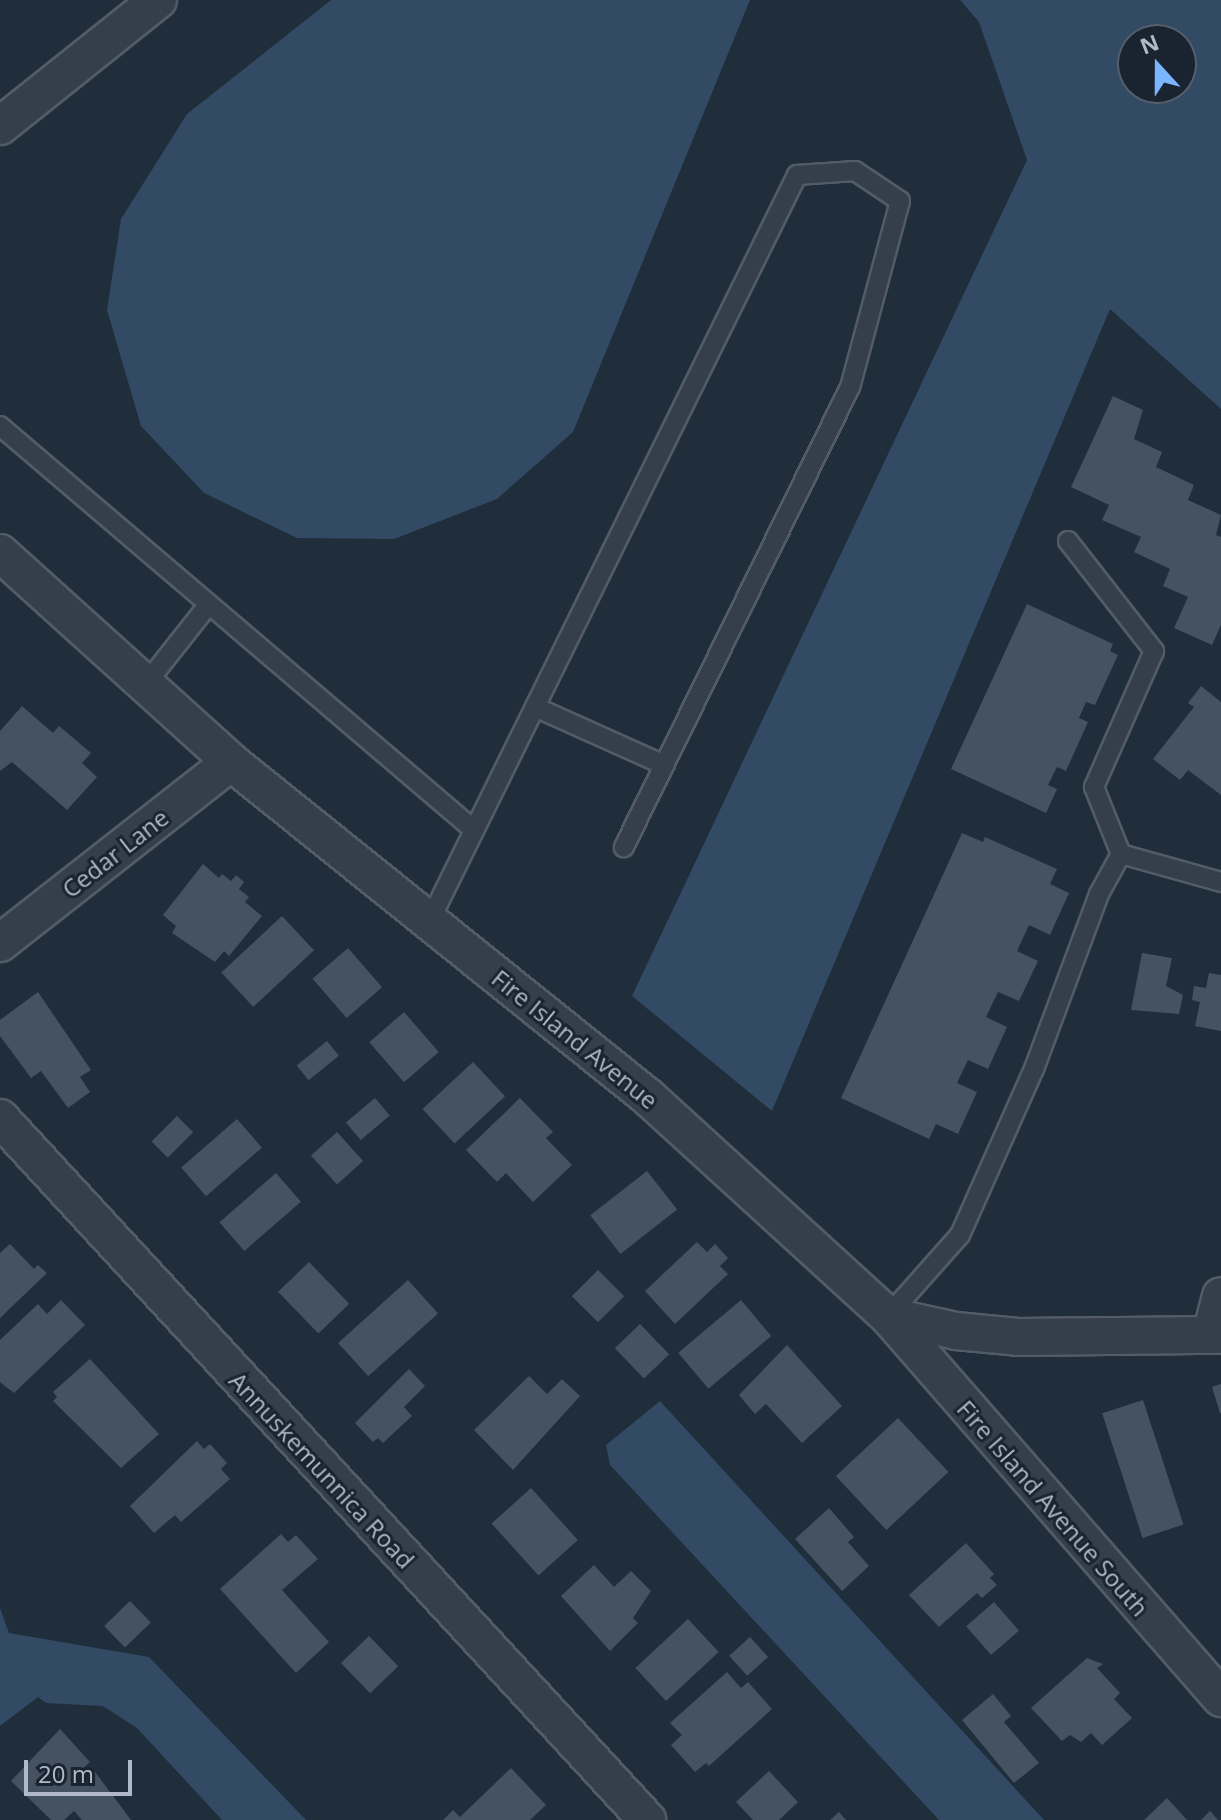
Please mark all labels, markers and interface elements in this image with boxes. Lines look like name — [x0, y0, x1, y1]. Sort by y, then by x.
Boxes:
north arrow — [1117, 24, 1197, 104]
text: N — [1135, 26, 1163, 61]
street label: Cedar Lane — [56, 803, 174, 903]
street label: Fire Island Avenue — [486, 963, 664, 1115]
street label: Annuskemunnica Road — [224, 1366, 420, 1574]
street label: Fire Island Avenue South — [951, 1394, 1155, 1622]
scale bar — [28, 1744, 136, 1794]
text: 20 m — [38, 1757, 94, 1790]

